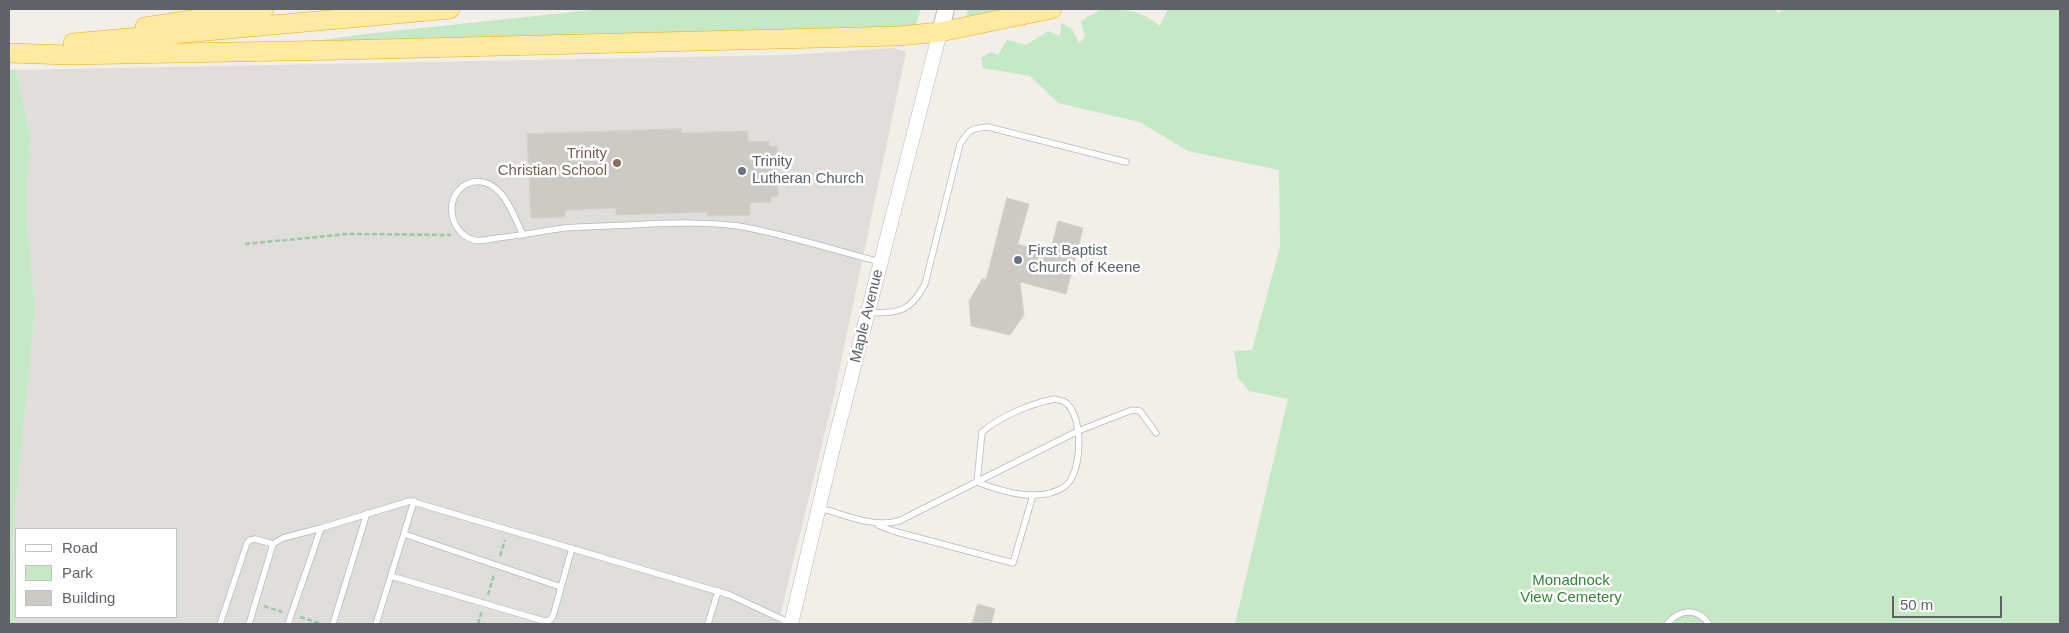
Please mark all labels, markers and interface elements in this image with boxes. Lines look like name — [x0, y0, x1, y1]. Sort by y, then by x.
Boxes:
place label: Trinity Christian School — [498, 145, 607, 180]
place label: Trinity Lutheran Church — [752, 153, 864, 188]
marker: Trinity Christian School — [611, 157, 623, 169]
marker: Trinity Lutheran Church — [736, 165, 748, 177]
place label: First Baptist Church of Keene — [1028, 242, 1141, 277]
marker: First Baptist Church of Keene — [1012, 254, 1024, 266]
street label: Maple Avenue — [847, 267, 887, 365]
legend — [15, 528, 178, 618]
text: Road — [62, 539, 98, 556]
text: Park — [62, 564, 93, 581]
park label: Monadnock View Cemetery — [1520, 572, 1622, 607]
scale bar — [1894, 586, 2004, 618]
text: Building — [62, 589, 115, 606]
text: 50 m — [1900, 596, 1933, 613]

